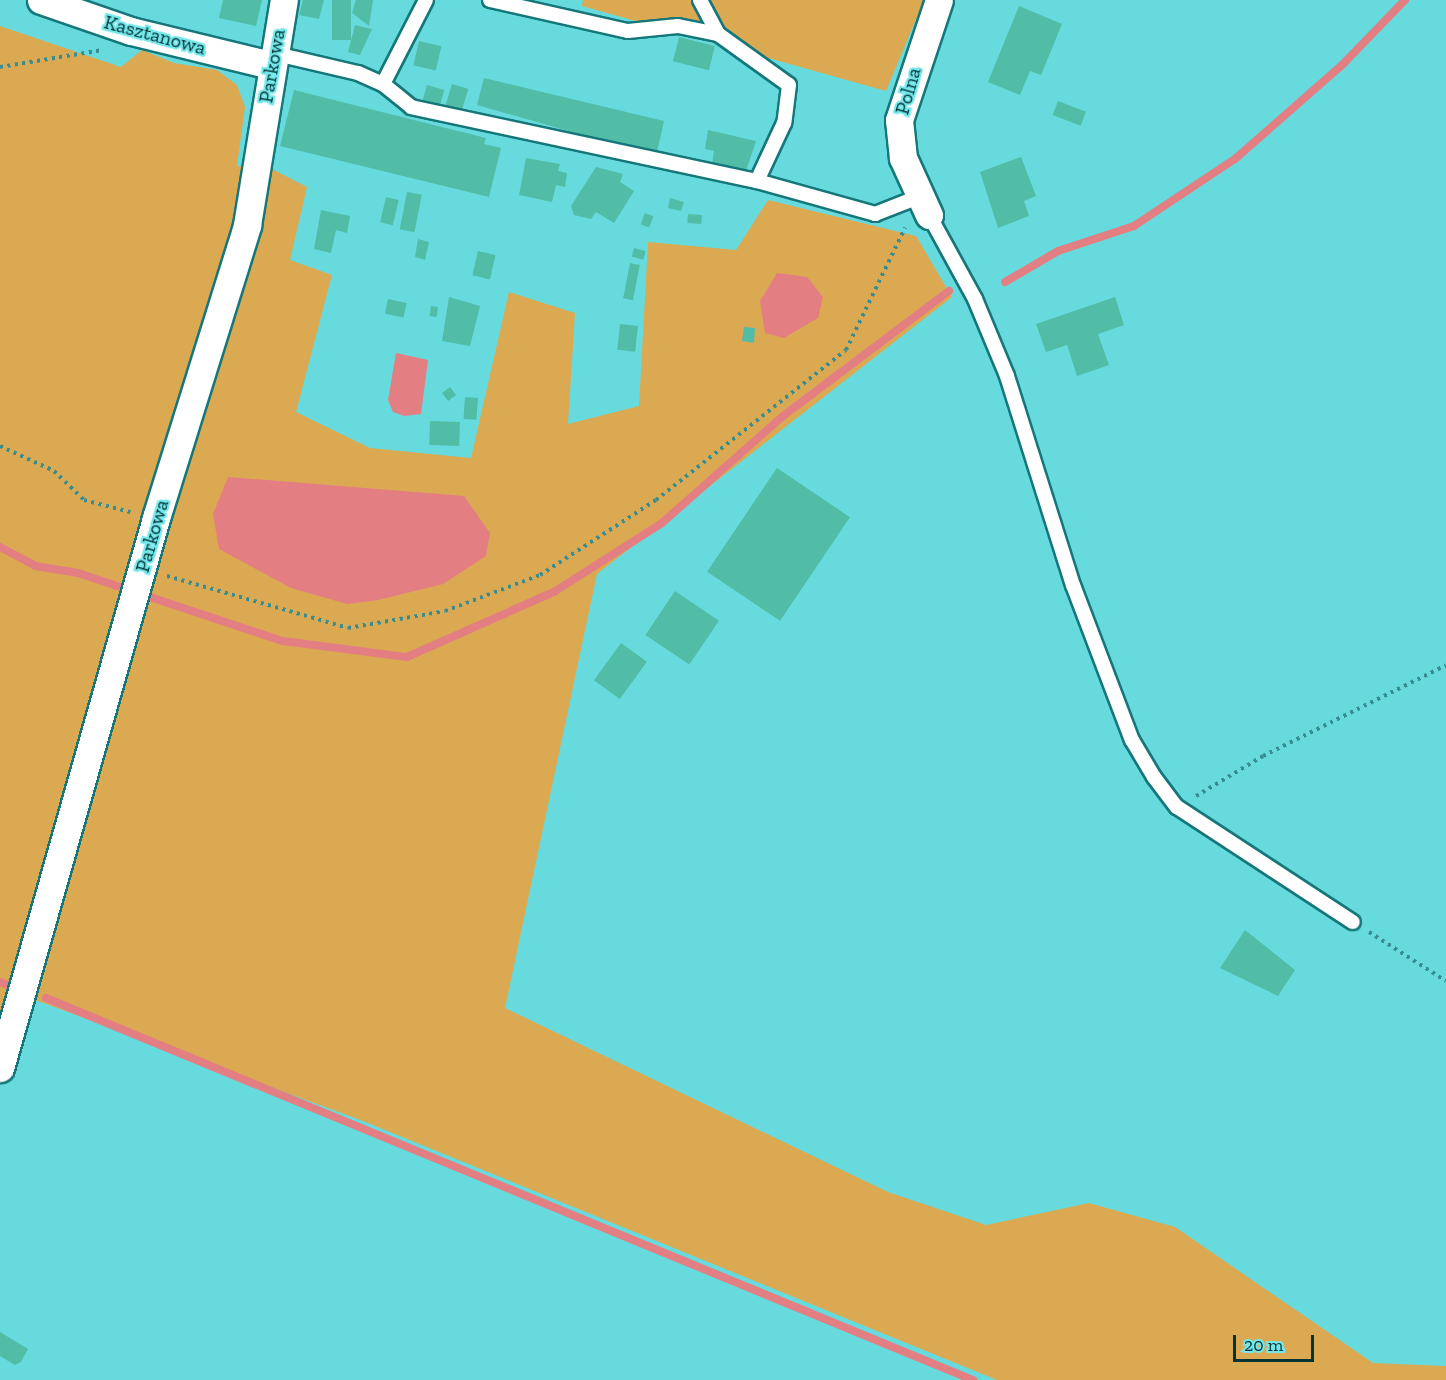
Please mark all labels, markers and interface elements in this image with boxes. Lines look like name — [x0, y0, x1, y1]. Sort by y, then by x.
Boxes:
street label: Kasztanowa — [102, 10, 208, 60]
street label: Parkowa — [254, 27, 290, 105]
street label: Polna — [890, 65, 926, 117]
street label: Parkowa — [130, 497, 174, 575]
scale bar — [1236, 1323, 1317, 1361]
text: 20 m — [1244, 1334, 1283, 1356]

